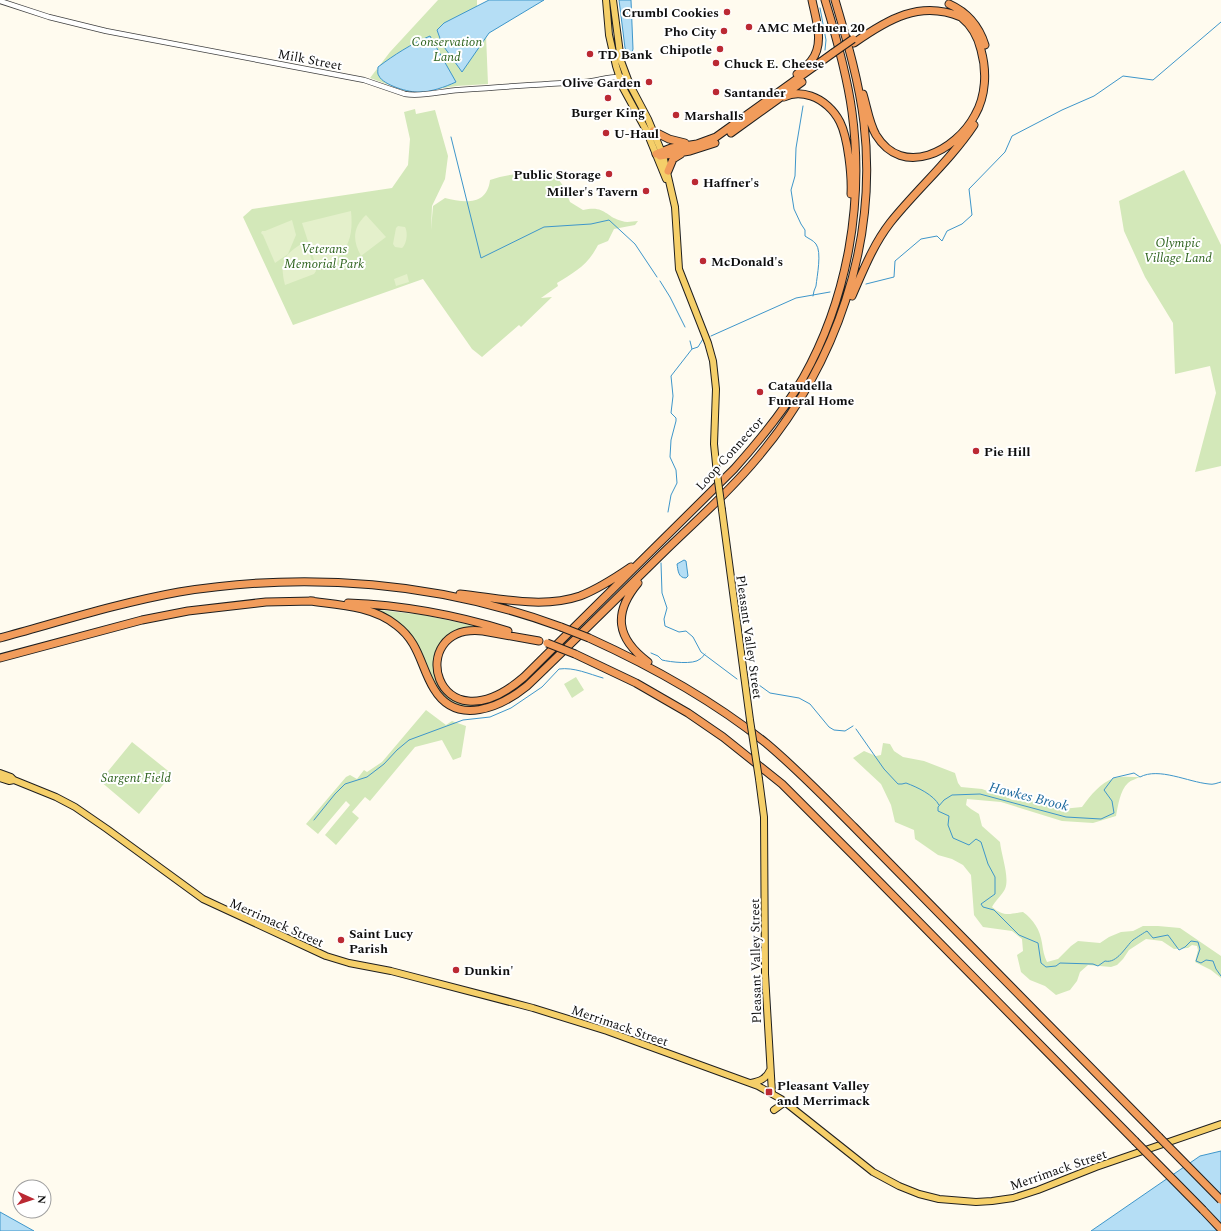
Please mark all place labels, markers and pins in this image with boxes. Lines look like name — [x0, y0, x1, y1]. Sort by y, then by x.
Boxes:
place label: Crumbl Cookies — [622, 3, 719, 23]
marker: Crumbl Cookies — [722, 7, 732, 17]
place label: AMC Methuen 20 — [757, 18, 865, 38]
place label: Pho City — [664, 22, 717, 42]
marker: AMC Methuen 20 — [744, 22, 754, 32]
marker: Pho City — [719, 26, 729, 36]
place label: Chipotle — [660, 40, 712, 60]
marker: Chipotle — [715, 44, 725, 54]
place label: TD Bank — [598, 45, 653, 65]
marker: TD Bank — [585, 49, 595, 59]
place label: Chuck E. Cheese — [724, 54, 824, 74]
marker: Chuck E. Cheese — [711, 58, 721, 68]
place label: Olive Garden — [562, 73, 641, 93]
marker: Olive Garden — [644, 77, 654, 87]
place label: Santander — [724, 83, 786, 103]
marker: Santander — [711, 87, 721, 97]
marker: Burger King — [603, 93, 613, 103]
place label: Burger King — [571, 103, 645, 123]
place label: Marshalls — [684, 106, 744, 126]
marker: Marshalls — [671, 110, 681, 120]
place label: U-Haul — [614, 124, 659, 144]
marker: U-Haul — [601, 128, 611, 138]
place label: Public Storage — [514, 165, 601, 185]
marker: Public Storage — [604, 169, 614, 179]
place label: Haffner's — [703, 173, 759, 193]
marker: Haffner's — [690, 177, 700, 187]
place label: Miller's Tavern — [546, 182, 638, 202]
marker: Miller's Tavern — [641, 186, 651, 196]
place label: McDonald's — [711, 252, 783, 272]
marker: McDonald's — [698, 256, 708, 266]
place label: Cataudella Funeral Home — [768, 376, 854, 411]
marker: Cataudella Funeral Home — [755, 387, 765, 397]
place label: Pie Hill — [984, 442, 1031, 462]
marker: Pie Hill — [971, 446, 981, 456]
place label: Saint Lucy Parish — [349, 924, 413, 959]
marker: Saint Lucy Parish — [336, 935, 346, 945]
place label: Dunkin' — [464, 961, 513, 981]
marker: Dunkin' — [451, 965, 461, 975]
place label: Pleasant Valley and Merrimack — [777, 1076, 870, 1111]
marker: Pleasant Valley and Merrimack — [764, 1087, 774, 1097]

